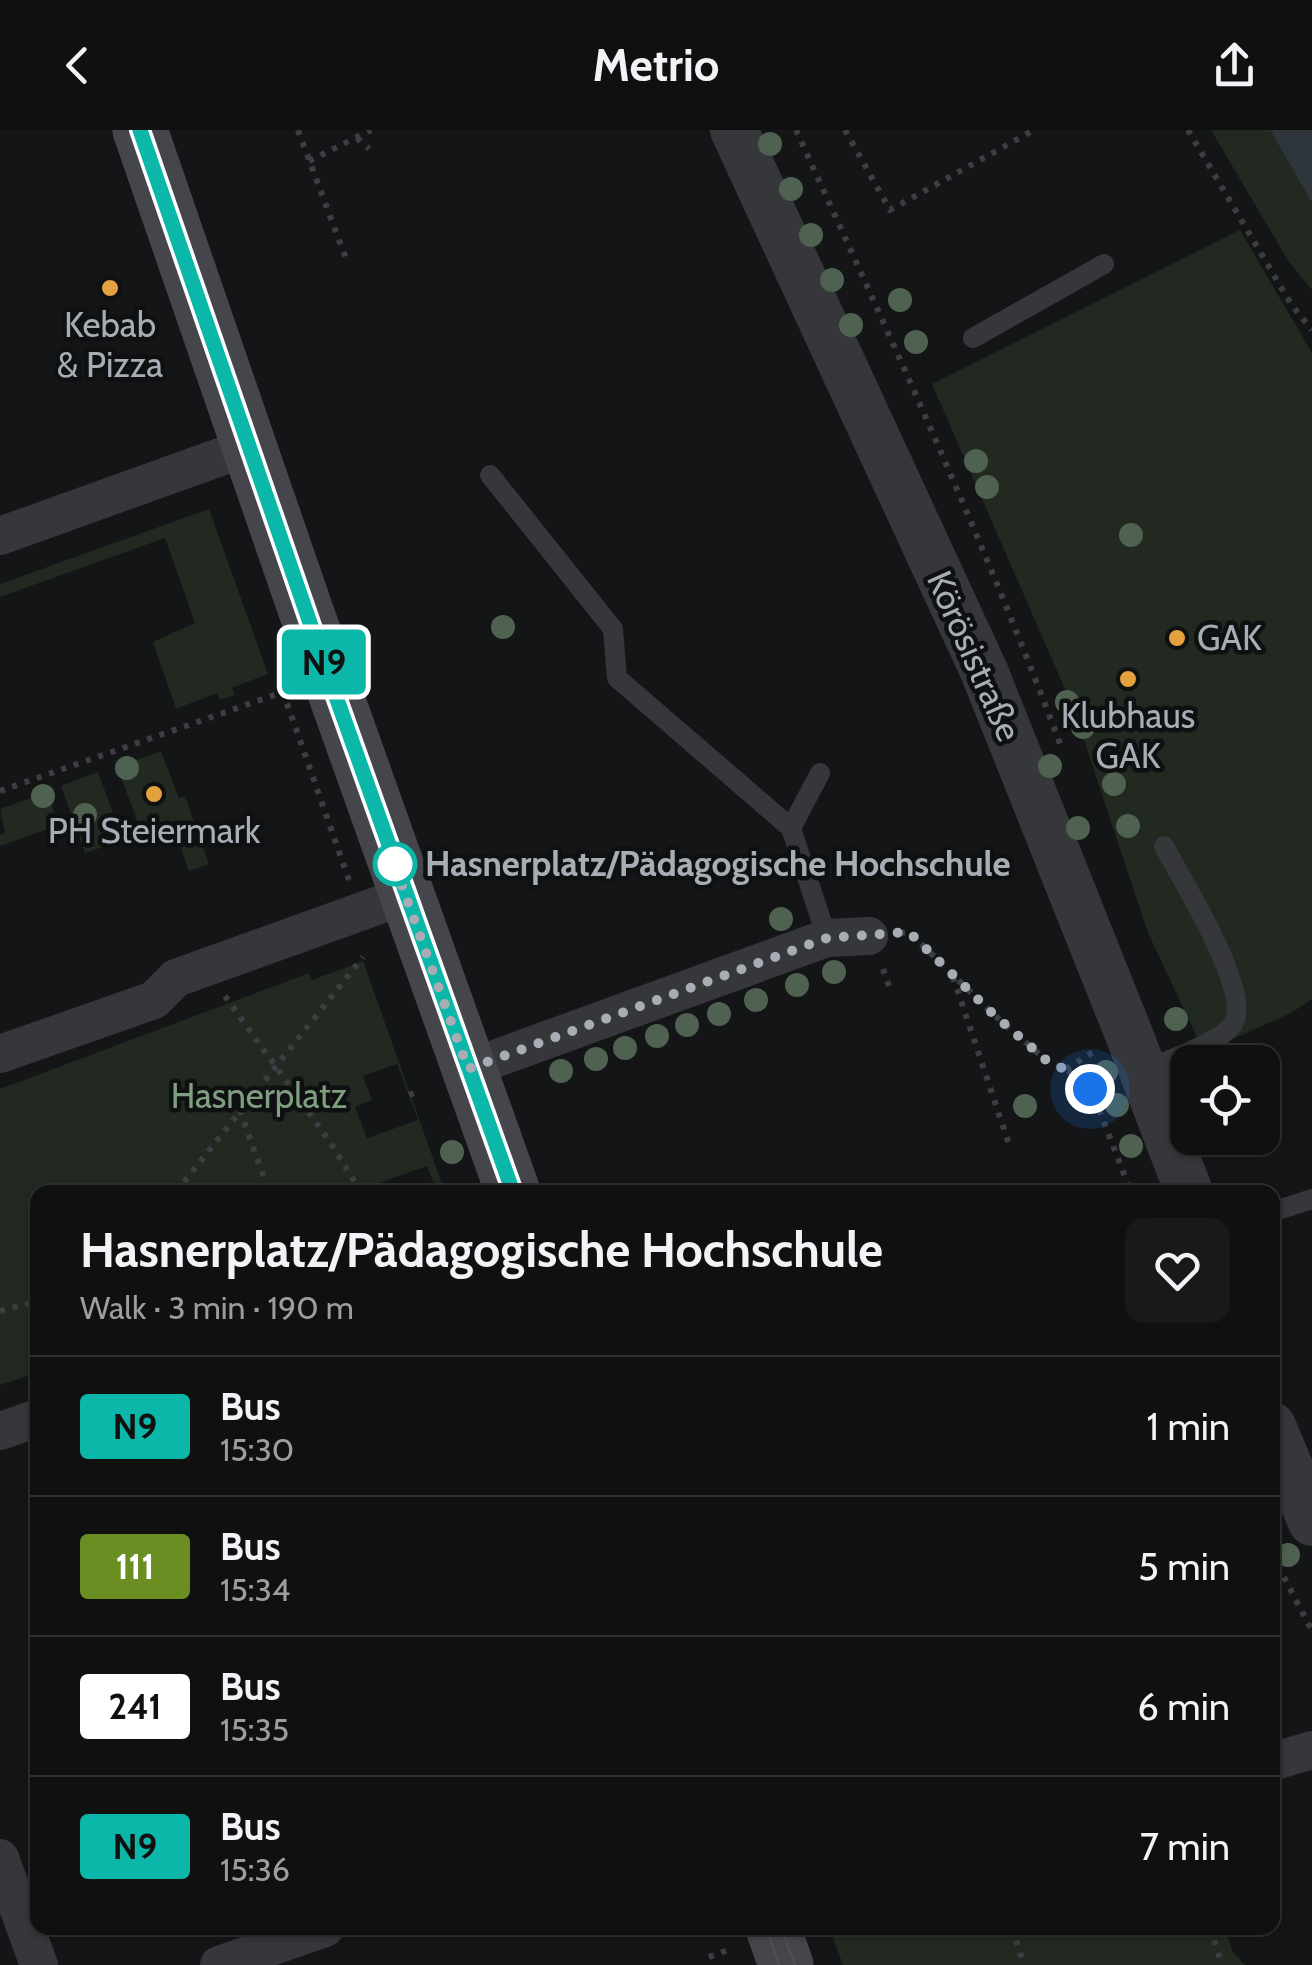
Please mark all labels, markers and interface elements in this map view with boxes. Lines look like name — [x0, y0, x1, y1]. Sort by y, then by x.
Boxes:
icon: back — [50, 38, 105, 93]
text: Metrio — [593, 38, 719, 92]
icon: share — [1207, 38, 1262, 93]
marker: Kebab & Pizza — [99, 277, 121, 299]
place label: Kebab & Pizza — [57, 303, 163, 386]
street label: Körösistraße — [918, 564, 1031, 747]
place label: GAK — [1197, 616, 1262, 659]
marker: GAK — [1166, 627, 1188, 649]
line badge: N9 — [279, 630, 369, 694]
text: N9 — [302, 641, 346, 684]
marker: Klubhaus GAK — [1117, 668, 1139, 690]
place label: Klubhaus GAK — [1061, 694, 1195, 777]
marker: PH Steiermark — [143, 783, 165, 805]
place label: PH Steiermark — [48, 809, 261, 852]
place label: Hasnerplatz/Pädagogische Hochschule — [425, 842, 1011, 885]
marker: Hasnerplatz/Pädagogische Hochschule — [374, 843, 416, 885]
map controls — [1170, 1045, 1280, 1155]
button: locate — [1170, 1045, 1280, 1155]
your location — [1065, 1064, 1115, 1114]
park label: Hasnerplatz — [171, 1074, 347, 1117]
button: heart — [1125, 1218, 1230, 1323]
text: Hasnerplatz/Pädagogische Hochschule — [80, 1221, 883, 1279]
text: Walk · 3 min · 190 m — [80, 1288, 354, 1327]
text: Bus — [220, 1383, 281, 1430]
text: 1 min — [1146, 1403, 1230, 1450]
text: N9 — [113, 1405, 157, 1448]
text: 15:30 — [220, 1430, 294, 1469]
text: Bus — [220, 1523, 281, 1570]
text: 5 min — [1138, 1543, 1230, 1590]
text: 111 — [116, 1545, 154, 1588]
text: 15:34 — [220, 1570, 290, 1609]
text: Bus — [220, 1663, 281, 1710]
text: 6 min — [1137, 1683, 1230, 1730]
text: 241 — [109, 1685, 161, 1728]
text: 15:35 — [220, 1710, 289, 1749]
text: Bus — [220, 1803, 281, 1850]
text: 7 min — [1140, 1823, 1230, 1870]
text: N9 — [113, 1825, 157, 1868]
text: 15:36 — [220, 1850, 290, 1889]

